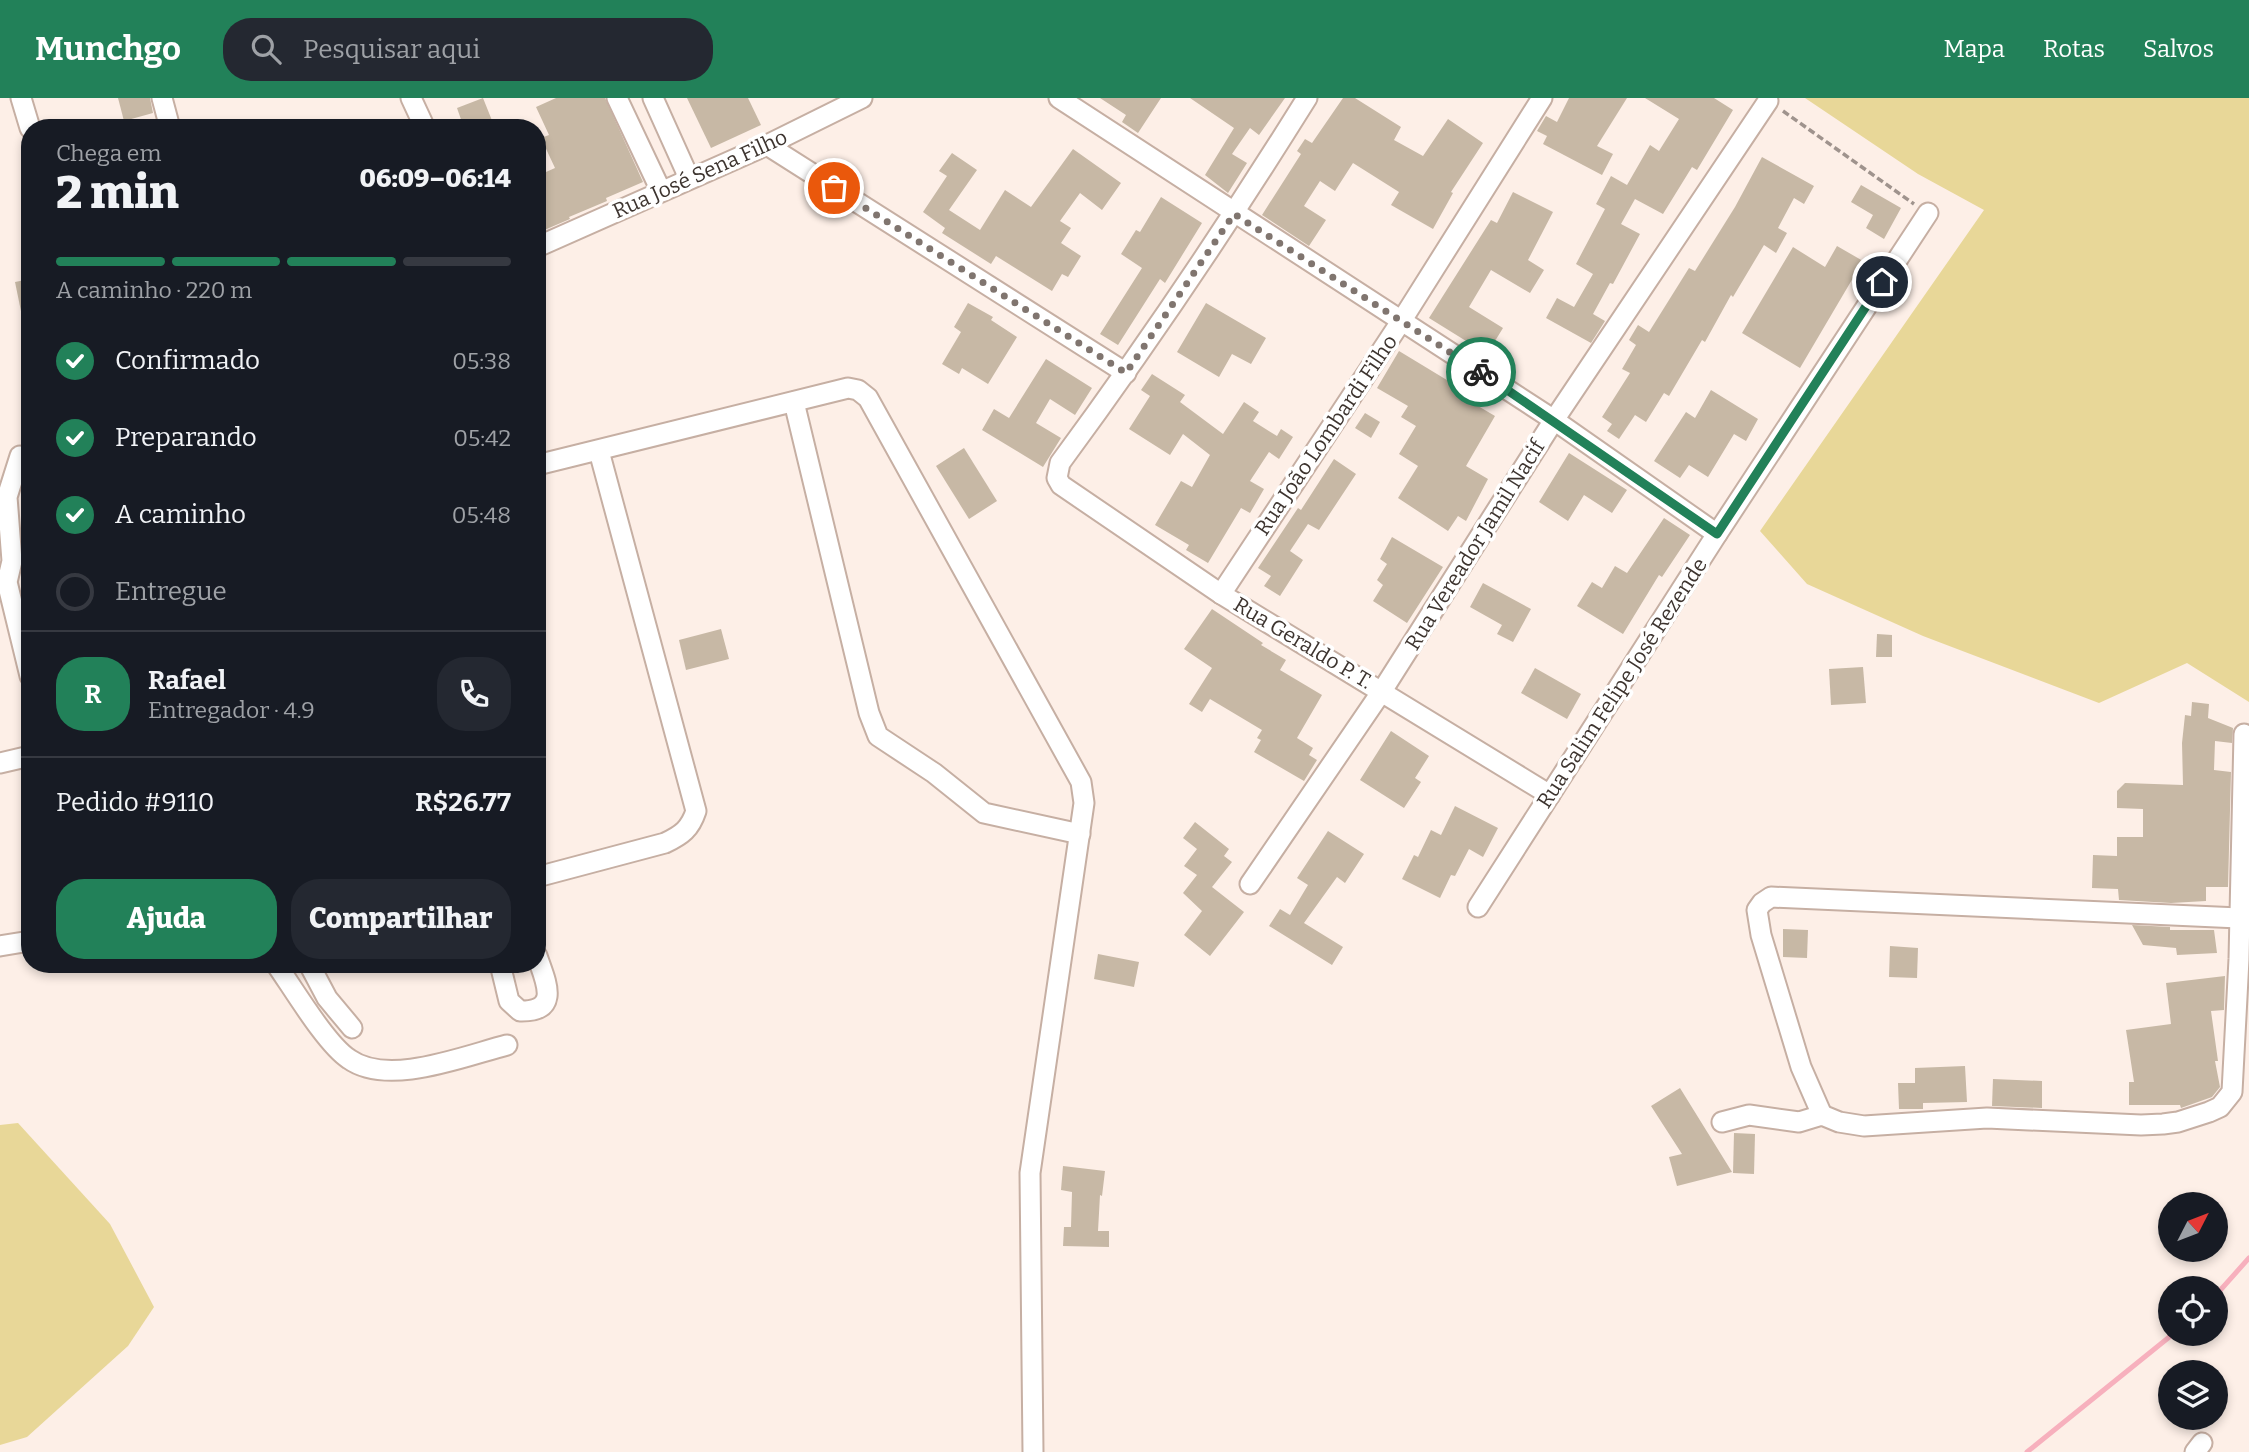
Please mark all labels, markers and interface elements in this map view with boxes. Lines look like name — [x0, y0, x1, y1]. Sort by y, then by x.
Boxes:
search box — [223, 18, 713, 81]
text: Munchgo — [35, 29, 181, 69]
icon: search — [247, 30, 285, 68]
text: Pesquisar aqui — [303, 34, 480, 65]
text: Mapa — [1943, 35, 2005, 63]
text: Rotas — [2043, 35, 2105, 63]
text: Salvos — [2143, 35, 2214, 63]
street label: Rua José Sena Filho — [609, 124, 791, 224]
text: Chega em — [56, 139, 161, 167]
pin — [804, 158, 864, 218]
text: 06:09–06:14 — [360, 163, 511, 194]
text: 2 min — [56, 165, 179, 220]
icon: bag — [815, 169, 853, 207]
pin — [1852, 252, 1912, 312]
icon: home — [1863, 263, 1901, 301]
text: A caminho · 220 m — [56, 276, 252, 304]
street label: Rua João Lombardi Filho — [1249, 330, 1403, 540]
courier — [1446, 337, 1516, 407]
icon: check — [56, 342, 94, 380]
text: Confirmado — [115, 345, 260, 376]
text: 05:38 — [452, 347, 511, 375]
icon: bike — [1462, 353, 1500, 391]
icon: check — [56, 419, 94, 457]
text: Preparando — [115, 422, 257, 453]
text: 05:42 — [453, 424, 511, 452]
street label: Rua Vereador Jamil Nacif — [1400, 434, 1551, 655]
icon: check — [56, 496, 94, 534]
text: A caminho — [115, 499, 246, 530]
text: 05:48 — [452, 501, 511, 529]
street label: Rua Salim Felipe José Rezende — [1531, 553, 1713, 813]
text: Entregue — [115, 576, 227, 607]
street label: Rua Geraldo P. T. — [1229, 591, 1377, 695]
button: phone — [437, 657, 511, 731]
text: Rafael — [148, 665, 226, 696]
text: R — [84, 679, 102, 710]
text: Entregador · 4.9 — [148, 696, 315, 724]
text: Pedido #9110 — [56, 787, 214, 818]
text: R$26.77 — [415, 787, 511, 818]
button: Ajuda — [56, 879, 277, 959]
button: Compartilhar — [291, 879, 511, 959]
north arrow — [2158, 1192, 2228, 1262]
map controls — [2158, 1192, 2228, 1430]
button: locate — [2158, 1276, 2228, 1346]
button: layers — [2158, 1360, 2228, 1430]

